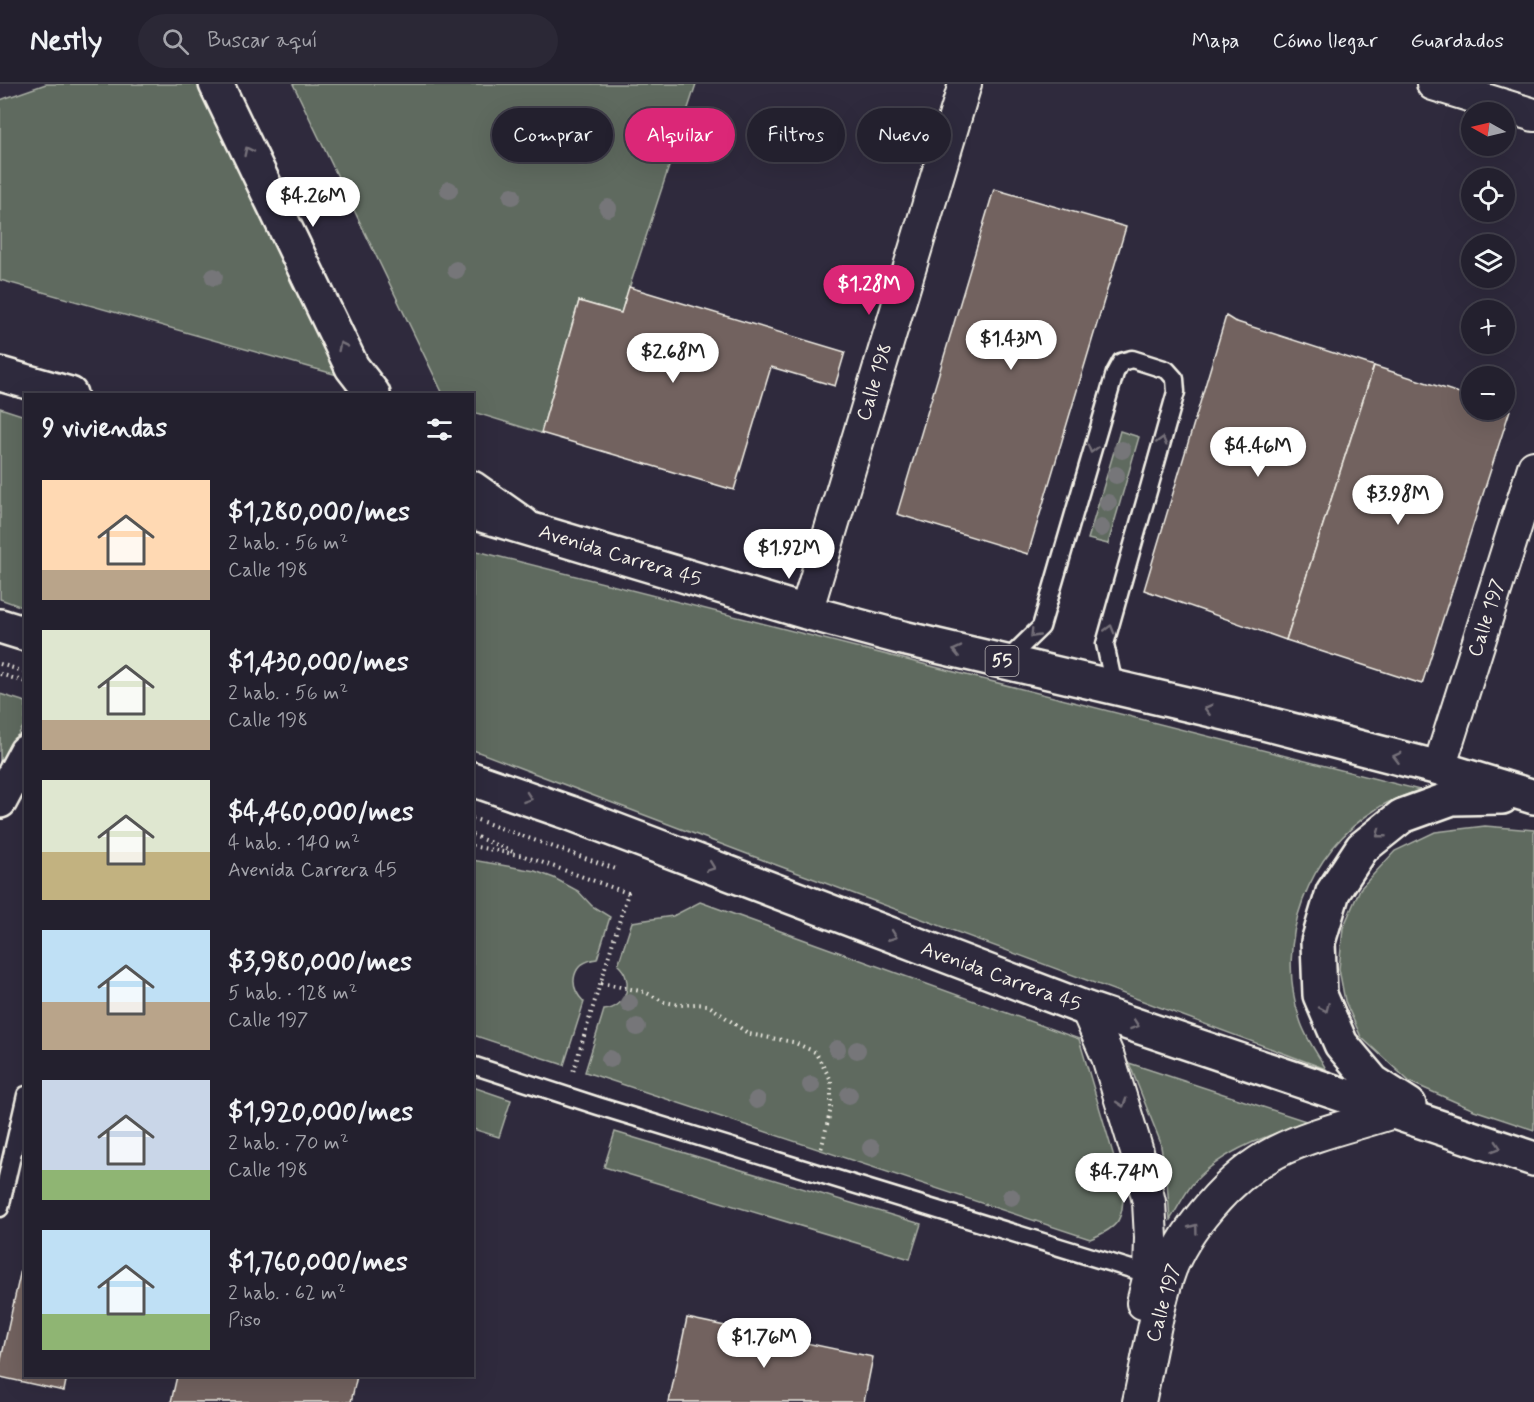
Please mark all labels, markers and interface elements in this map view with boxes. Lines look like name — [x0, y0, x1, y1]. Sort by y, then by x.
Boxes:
search box — [138, 14, 558, 68]
text: Nestly — [30, 23, 102, 60]
icon: search — [159, 25, 192, 58]
text: Buscar aquí — [207, 27, 318, 55]
text: Mapa — [1192, 27, 1240, 55]
text: Cómo llegar — [1273, 27, 1378, 55]
text: Guardados — [1411, 27, 1504, 55]
north arrow — [1461, 102, 1515, 156]
map controls — [1461, 102, 1515, 420]
chip: Comprar — [492, 108, 613, 162]
chip: Alquilar — [625, 108, 735, 162]
chip: Filtros — [747, 108, 845, 162]
chip: Nuevo — [857, 108, 951, 162]
one-way arrow — [244, 146, 256, 157]
button: locate — [1461, 168, 1515, 222]
pin: $4.26M — [264, 177, 362, 228]
text: $4.26M — [280, 183, 346, 210]
button: layers — [1461, 234, 1515, 288]
pin: $1.28M — [820, 265, 918, 316]
text: $1.28M — [837, 271, 901, 298]
button: + — [1461, 300, 1515, 354]
pin: $1.43M — [962, 320, 1060, 371]
text: $1.43M — [980, 326, 1042, 353]
pin: $2.68M — [624, 333, 722, 384]
text: $2.68M — [641, 339, 705, 366]
street label: Calle 198 — [850, 340, 900, 424]
one-way arrow — [337, 341, 349, 352]
button: − — [1461, 366, 1515, 420]
text: 9 viviendas — [42, 412, 167, 446]
icon: filters — [423, 413, 456, 446]
pin: $4.46M — [1209, 427, 1307, 478]
text: $4.46M — [1224, 433, 1292, 460]
one-way arrow — [1155, 436, 1168, 446]
one-way arrow — [1087, 444, 1100, 454]
pin: $3.98M — [1349, 475, 1447, 526]
text: $3.98M — [1366, 481, 1430, 508]
text: $1,280,000/mes — [228, 496, 410, 530]
icon: home — [90, 504, 162, 576]
street label: Avenida Carrera 45 — [535, 518, 705, 594]
pin: $1.92M — [740, 529, 838, 580]
text: 2 hab. · 56 m² — [228, 530, 348, 557]
text: $1.92M — [758, 535, 820, 562]
text: Calle 198 — [228, 557, 308, 584]
street label: Calle 197 — [1462, 576, 1512, 660]
one-way arrow — [1102, 624, 1115, 634]
one-way arrow — [1030, 626, 1041, 637]
one-way arrow — [952, 645, 962, 658]
text: $1,430,000/mes — [228, 646, 409, 680]
road number: 55 — [986, 646, 1018, 676]
icon: home — [90, 654, 162, 726]
text: 2 hab. · 56 m² — [228, 680, 348, 707]
one-way arrow — [1204, 703, 1214, 716]
text: Calle 198 — [228, 707, 308, 734]
one-way arrow — [1392, 752, 1402, 765]
one-way arrow — [522, 791, 533, 804]
text: $4,460,000/mes — [228, 796, 414, 830]
icon: home — [90, 804, 162, 876]
one-way arrow — [1376, 826, 1387, 837]
text: 4 hab. · 140 m² — [228, 830, 360, 857]
text: Avenida Carrera 45 — [228, 857, 397, 884]
one-way arrow — [705, 859, 715, 872]
one-way arrow — [887, 929, 897, 942]
street label: Avenida Carrera 45 — [917, 935, 1085, 1019]
text: $3,980,000/mes — [228, 946, 412, 980]
icon: home — [90, 954, 162, 1026]
text: 5 hab. · 128 m² — [228, 980, 357, 1007]
one-way arrow — [1318, 1001, 1330, 1012]
text: Calle 197 — [228, 1007, 308, 1034]
one-way arrow — [1129, 1018, 1140, 1030]
text: $1,920,000/mes — [228, 1096, 413, 1130]
one-way arrow — [1115, 1097, 1127, 1108]
icon: home — [90, 1104, 162, 1176]
text: 2 hab. · 70 m² — [228, 1130, 349, 1157]
one-way arrow — [1491, 1139, 1502, 1152]
pin: $4.74M — [1075, 1153, 1173, 1204]
text: Calle 198 — [228, 1157, 308, 1184]
text: $4.74M — [1089, 1159, 1159, 1186]
one-way arrow — [1187, 1223, 1198, 1234]
text: $1,760,000/mes — [228, 1246, 408, 1280]
icon: home — [90, 1254, 162, 1326]
street label: Calle 197 — [1140, 1261, 1188, 1345]
text: 2 hab. · 62 m² — [228, 1280, 346, 1307]
text: Piso — [228, 1307, 261, 1334]
pin: $1.76M — [715, 1318, 813, 1369]
text: $1.76M — [731, 1324, 797, 1351]

